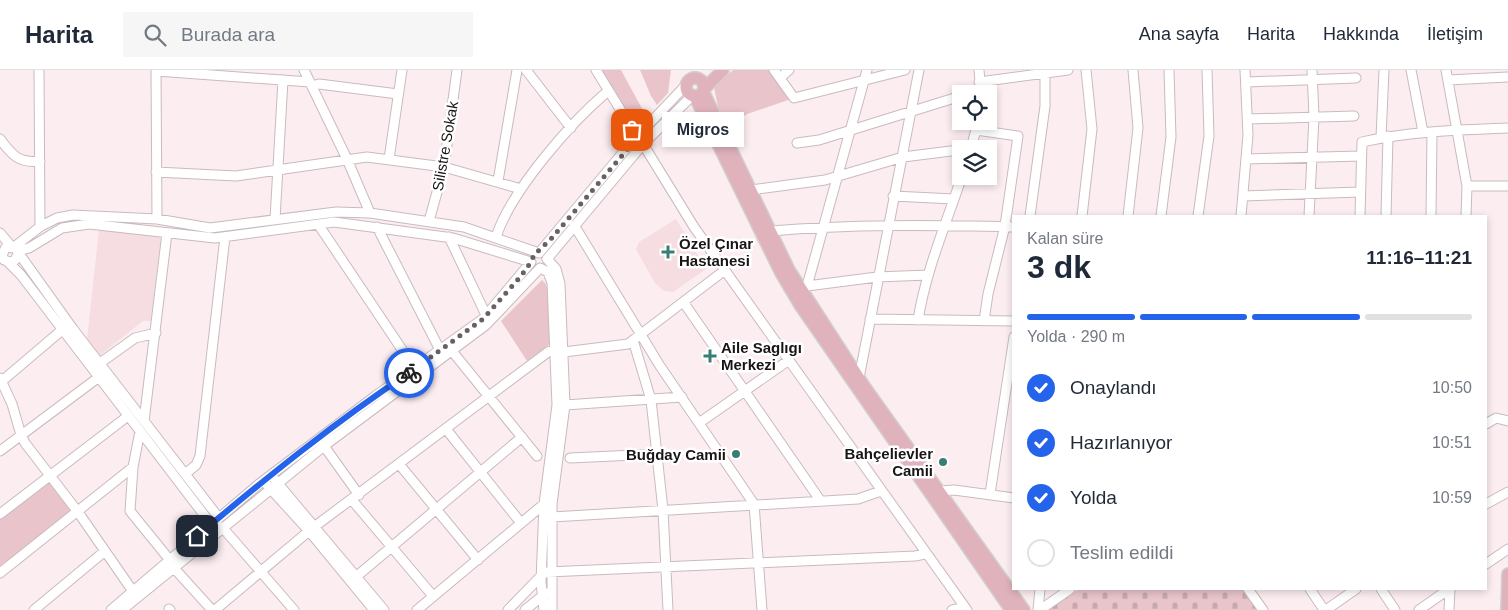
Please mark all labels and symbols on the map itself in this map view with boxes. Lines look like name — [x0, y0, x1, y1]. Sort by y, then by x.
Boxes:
street label: Silistre Sokak — [429, 99, 461, 192]
pin — [611, 109, 653, 151]
callout: Migros — [662, 112, 744, 148]
place label: Özel Çınar Hastanesi — [679, 235, 753, 269]
marker: Özel Çınar Hastanesi — [661, 245, 675, 259]
place label: Aile Saglıgı Merkezi — [721, 339, 802, 373]
courier — [384, 348, 434, 398]
marker: Aile Saglıgı Merkezi — [703, 349, 717, 363]
place label: Bahçelievler Camii — [845, 445, 933, 479]
place label: Buğday Camii — [626, 446, 726, 463]
marker: Buğday Camii — [730, 448, 742, 460]
marker: Bahçelievler Camii — [937, 456, 949, 468]
pin — [176, 515, 218, 557]

